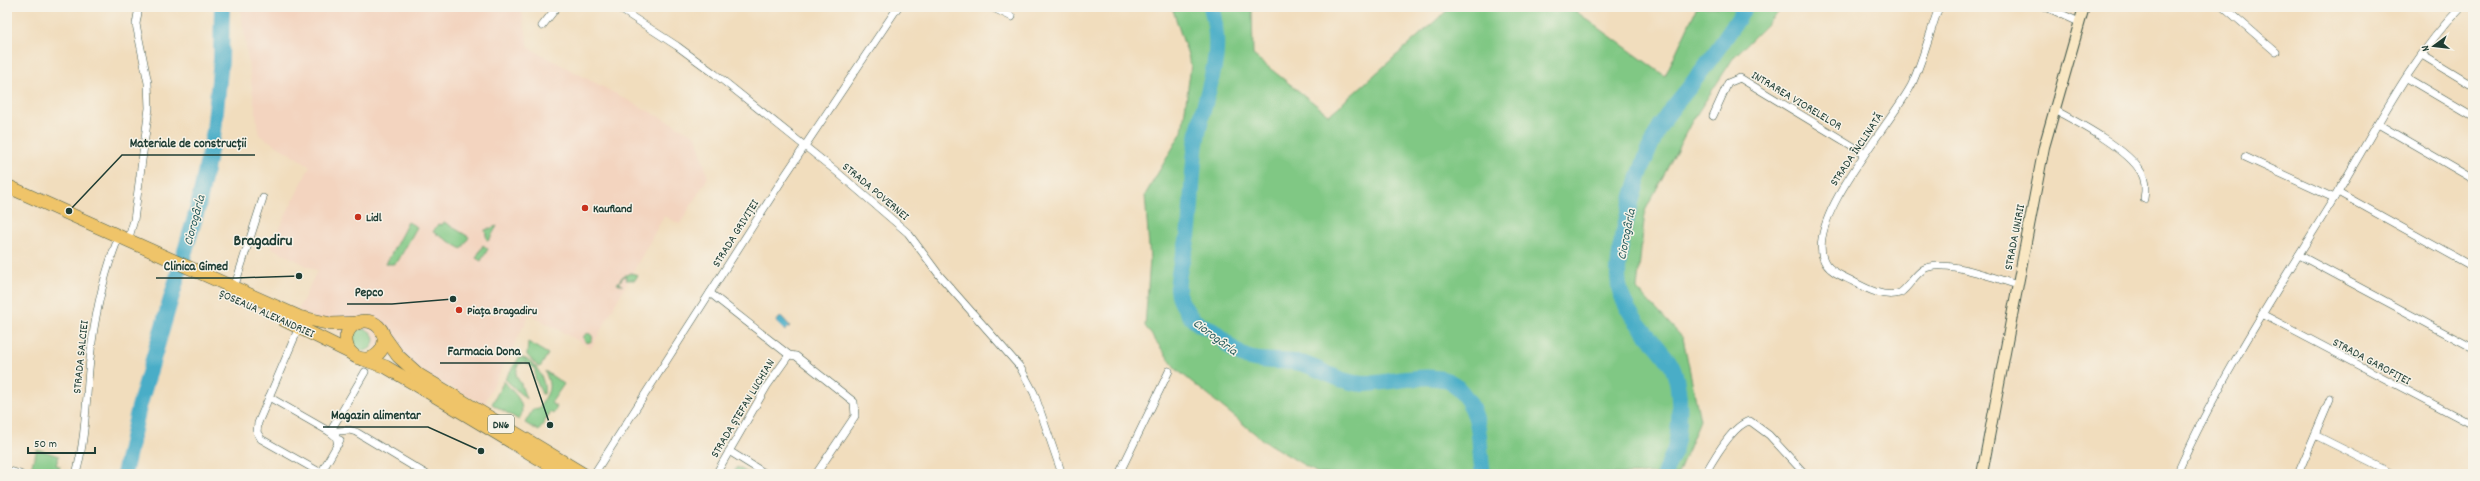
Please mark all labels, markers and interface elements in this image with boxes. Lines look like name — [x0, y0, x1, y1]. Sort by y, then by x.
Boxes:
north arrow — [2414, 26, 2454, 66]
text: N — [2418, 43, 2435, 53]
street label: INTRAREA VIORELELOR — [1748, 67, 1845, 135]
street label: STRADA ÎNCLINATĂ — [1826, 110, 1888, 190]
callout: Materiale de construcții — [122, 130, 255, 155]
text: Materiale de construcții — [130, 135, 247, 154]
street label: STRADA POVERNEI — [838, 159, 912, 225]
water label: Ciorogârla — [180, 192, 211, 248]
street label: STRADA GRIVIȚEI — [709, 196, 764, 271]
place label: Kaufland — [593, 201, 633, 218]
marker: Kaufland — [580, 203, 590, 213]
street label: STRADA UNIRII — [2001, 203, 2030, 272]
water label: Ciorogârla — [1613, 207, 1642, 262]
place label: Lidl — [366, 210, 382, 227]
marker: Lidl — [353, 212, 363, 222]
district label: Bragadiru — [234, 230, 292, 253]
callout: Clinica Gimed — [156, 253, 236, 278]
text: Clinica Gimed — [164, 258, 228, 277]
callout: Pepco — [347, 279, 392, 304]
text: Pepco — [355, 284, 384, 303]
street label: ȘOSEAUA ALEXANDRIEI — [216, 286, 317, 343]
place label: Piața Bragadiru — [467, 303, 537, 320]
marker: Piața Bragadiru — [454, 305, 464, 315]
water label: Ciorogârla — [1188, 315, 1241, 362]
street label: STRADA SALCIEI — [69, 319, 94, 395]
street label: STRADA GAROFIȚEI — [2329, 335, 2414, 390]
callout: Farmacia Dona — [440, 338, 529, 363]
text: Farmacia Dona — [447, 343, 521, 362]
street label: STRADA ȘTEFAN LUCHIAN — [707, 356, 780, 461]
callout: Magazin alimentar — [323, 402, 428, 427]
text: Magazin alimentar — [331, 407, 422, 426]
road number: DN6 — [488, 415, 514, 433]
scale bar — [28, 429, 95, 455]
text: 50 m — [34, 436, 57, 453]

